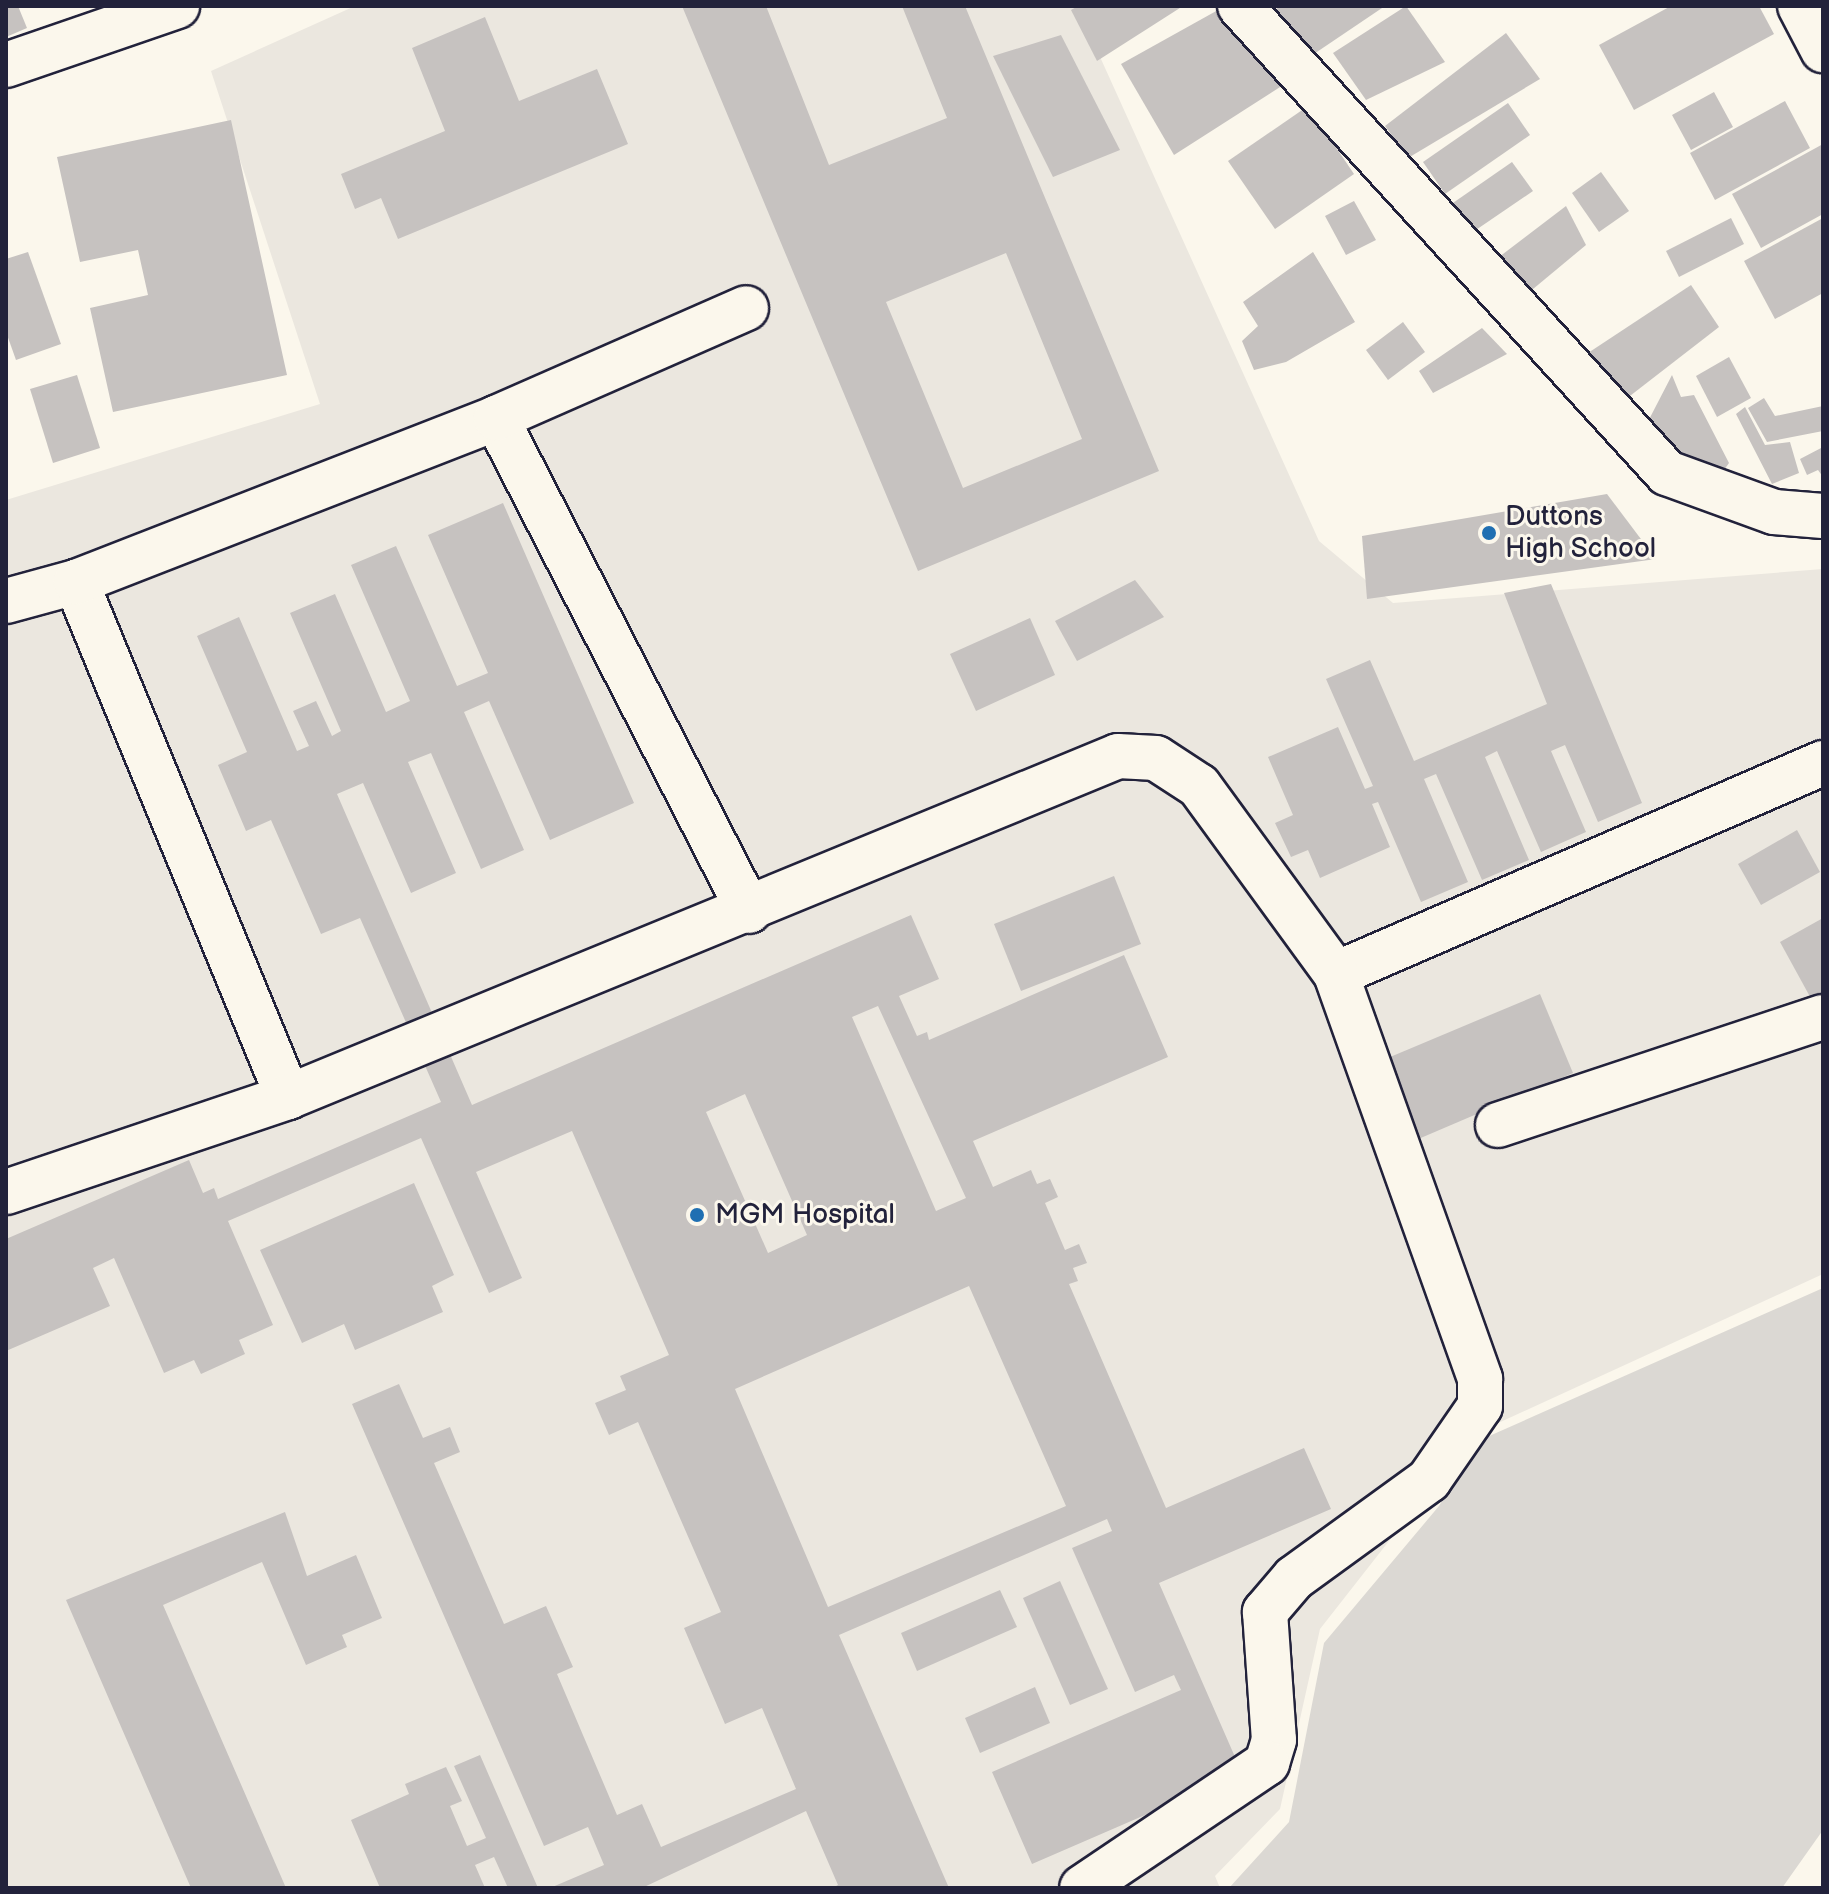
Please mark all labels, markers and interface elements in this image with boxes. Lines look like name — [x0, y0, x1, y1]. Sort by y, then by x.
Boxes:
place label: Duttons High School — [1505, 500, 1657, 566]
marker: Duttons High School — [1480, 524, 1498, 542]
place label: MGM Hospital — [715, 1198, 895, 1232]
marker: MGM Hospital — [686, 1204, 708, 1226]

